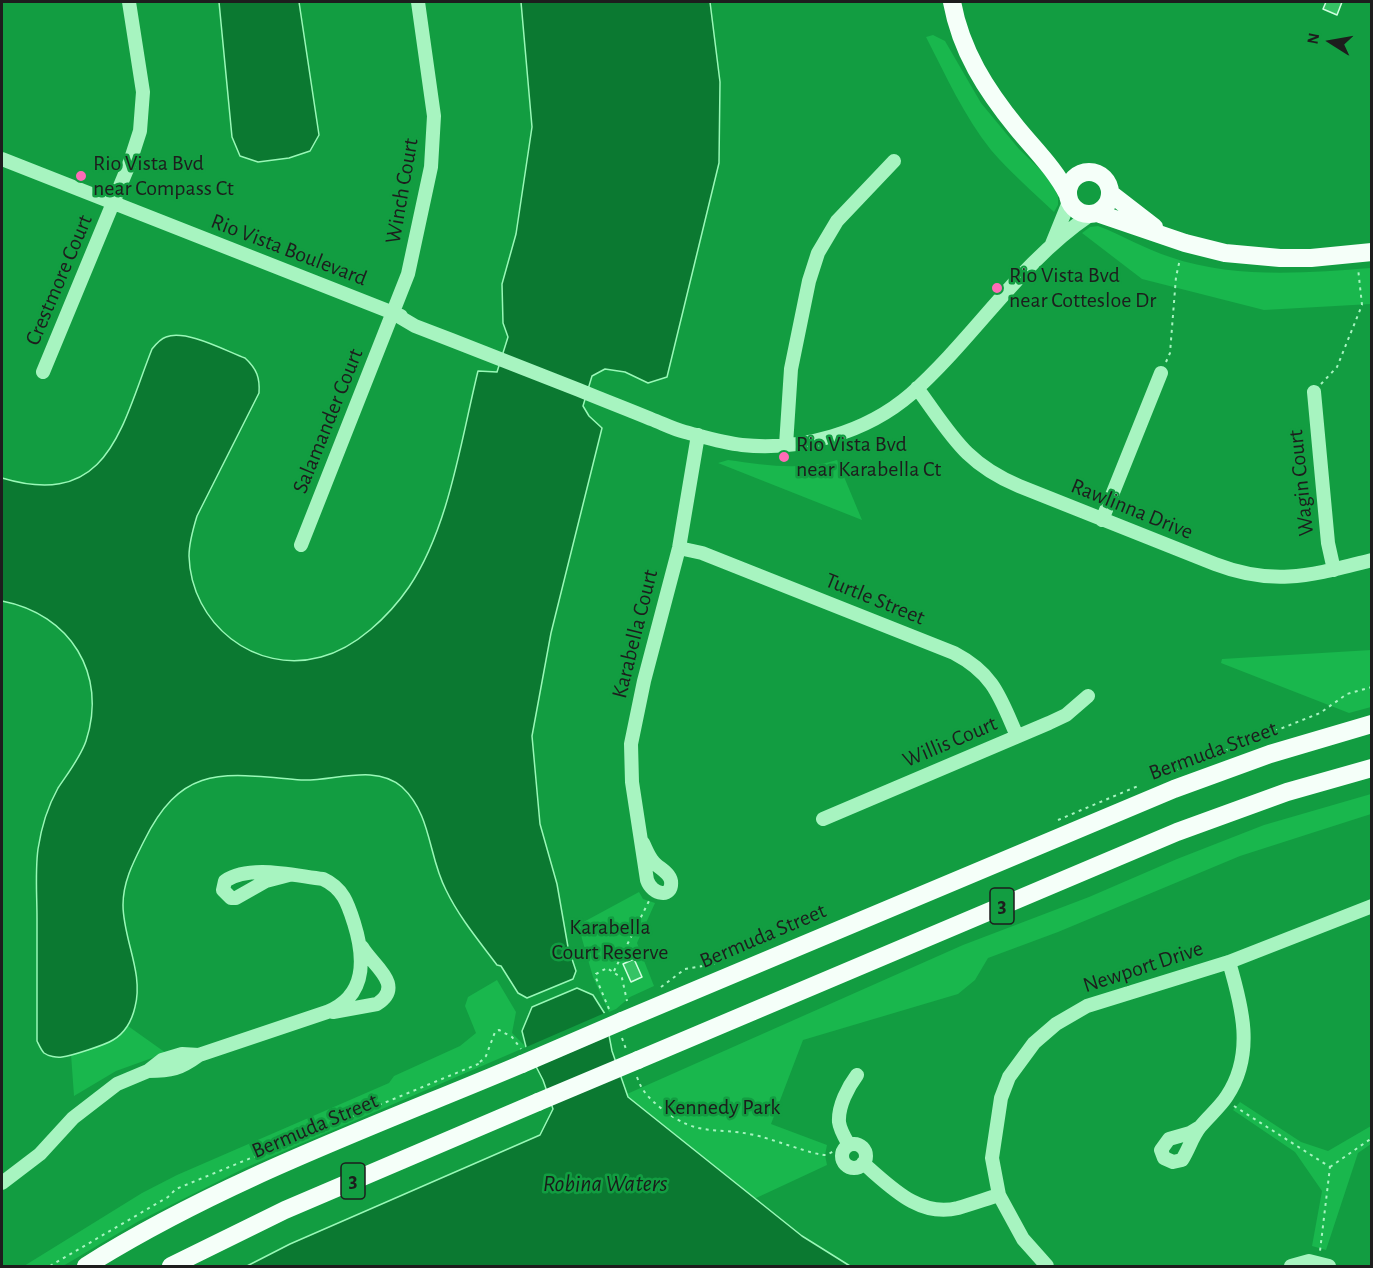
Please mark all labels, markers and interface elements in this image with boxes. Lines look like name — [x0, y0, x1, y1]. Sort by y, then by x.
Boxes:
north arrow — [1301, 12, 1361, 72]
text: N — [1304, 32, 1322, 46]
street label: Winch Court — [380, 136, 424, 246]
place label: Rio Vista Bvd near Compass Ct — [93, 150, 234, 202]
marker: Rio Vista Bvd near Compass Ct — [74, 169, 88, 183]
street label: Rio Vista Boulevard — [207, 208, 371, 292]
street label: Crestmore Court — [20, 211, 98, 349]
place label: Rio Vista Bvd near Cottesloe Dr — [1009, 262, 1156, 314]
marker: Rio Vista Bvd near Cottesloe Dr — [990, 281, 1004, 295]
street label: Salamander Court — [287, 345, 369, 497]
street label: Wagin Court — [1282, 429, 1320, 537]
place label: Rio Vista Bvd near Karabella Ct — [796, 431, 941, 482]
marker: Rio Vista Bvd near Karabella Ct — [777, 450, 791, 464]
street label: Rawlinna Drive — [1067, 473, 1197, 545]
street label: Karabella Court — [606, 567, 664, 701]
street label: Turtle Street — [821, 567, 929, 631]
street label: Willis Court — [899, 710, 1001, 774]
street label: Bermuda Street — [1145, 716, 1281, 786]
road number: 3 — [990, 888, 1014, 924]
street label: Bermuda Street — [696, 898, 830, 974]
park label: Karabella Court Reserve — [552, 914, 668, 966]
street label: Newport Drive — [1080, 935, 1206, 999]
street label: Bermuda Street — [248, 1088, 382, 1164]
park label: Kennedy Park — [664, 1094, 780, 1120]
road number: 3 — [341, 1163, 365, 1199]
water label: Robina Waters — [543, 1170, 667, 1198]

